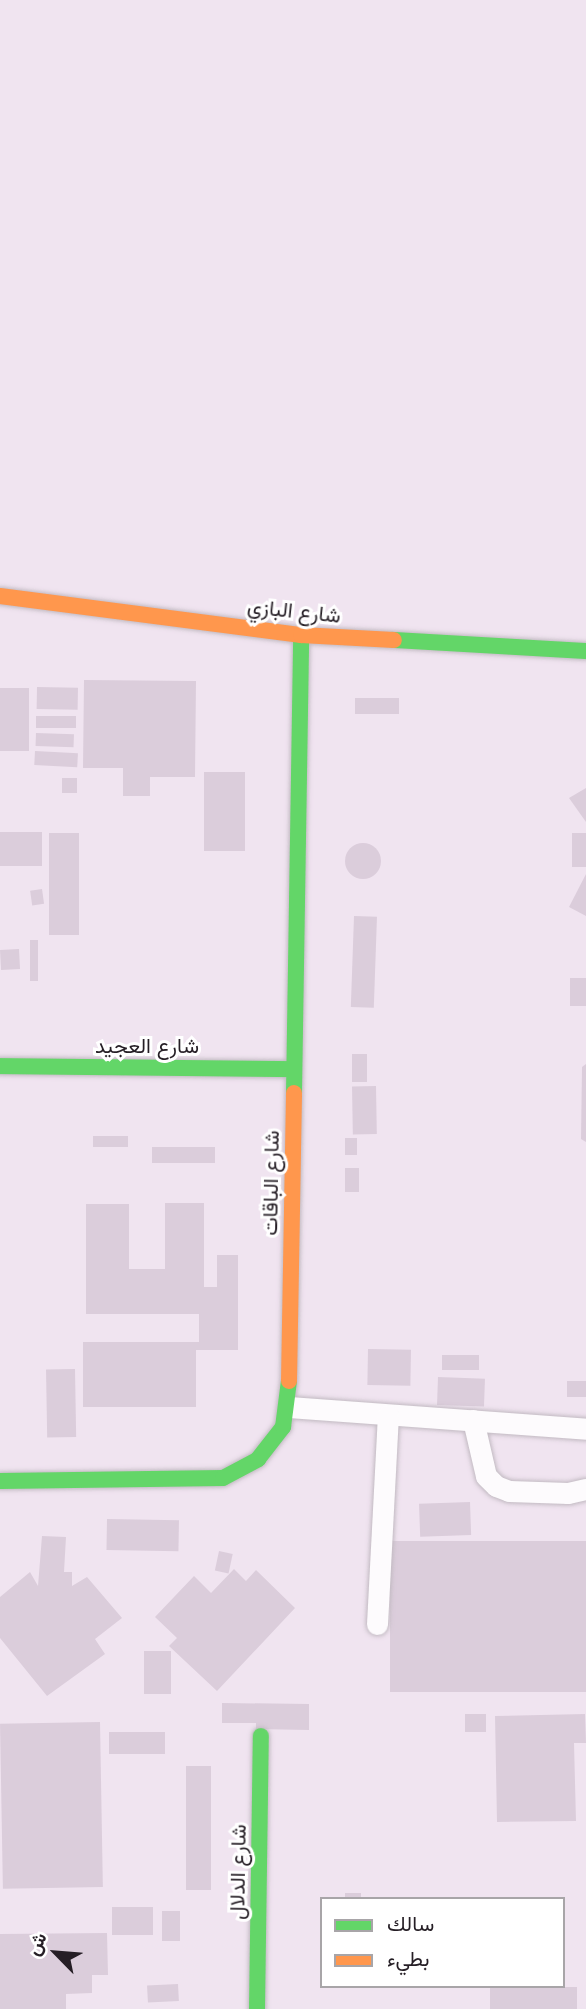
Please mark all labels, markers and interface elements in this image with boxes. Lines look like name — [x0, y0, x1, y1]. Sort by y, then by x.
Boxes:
street label: شارع البازي — [246, 594, 342, 628]
street label: شارع العجيد — [95, 1033, 199, 1059]
street label: شارع الباقات — [257, 1130, 285, 1236]
street label: شارع الدلال — [225, 1824, 251, 1920]
legend — [320, 1897, 565, 1988]
text: سالك — [387, 1912, 434, 1935]
north arrow — [21, 1918, 91, 1988]
text: ش — [22, 1929, 51, 1959]
text: بطيء — [387, 1947, 430, 1970]

